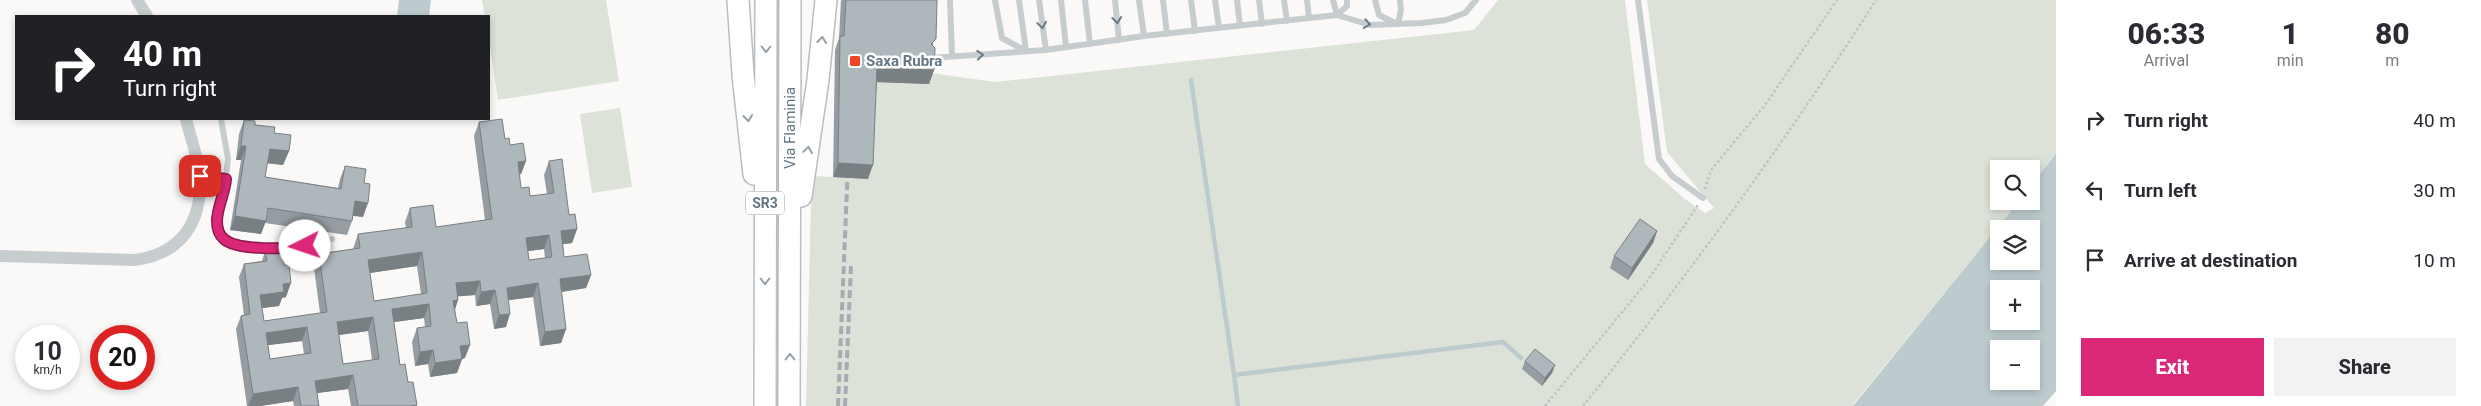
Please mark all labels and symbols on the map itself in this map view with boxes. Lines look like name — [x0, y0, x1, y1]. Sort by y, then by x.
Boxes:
one-way arrow — [1111, 16, 1122, 24]
one-way arrow — [1362, 18, 1371, 28]
one-way arrow — [1037, 21, 1047, 29]
one-way arrow — [816, 36, 827, 44]
one-way arrow — [761, 45, 771, 53]
one-way arrow — [976, 49, 984, 60]
place label: Saxa Rubra — [866, 52, 942, 70]
marker: Saxa Rubra — [848, 54, 862, 68]
street label: Via Flaminia — [781, 87, 799, 169]
one-way arrow — [742, 115, 753, 123]
one-way arrow — [802, 146, 812, 154]
pin — [179, 155, 221, 197]
road number: SR3 — [746, 192, 784, 214]
position arrow — [278, 219, 330, 271]
one-way arrow — [760, 278, 770, 285]
speed limit sign: 20 — [90, 325, 155, 390]
one-way arrow — [784, 353, 795, 361]

